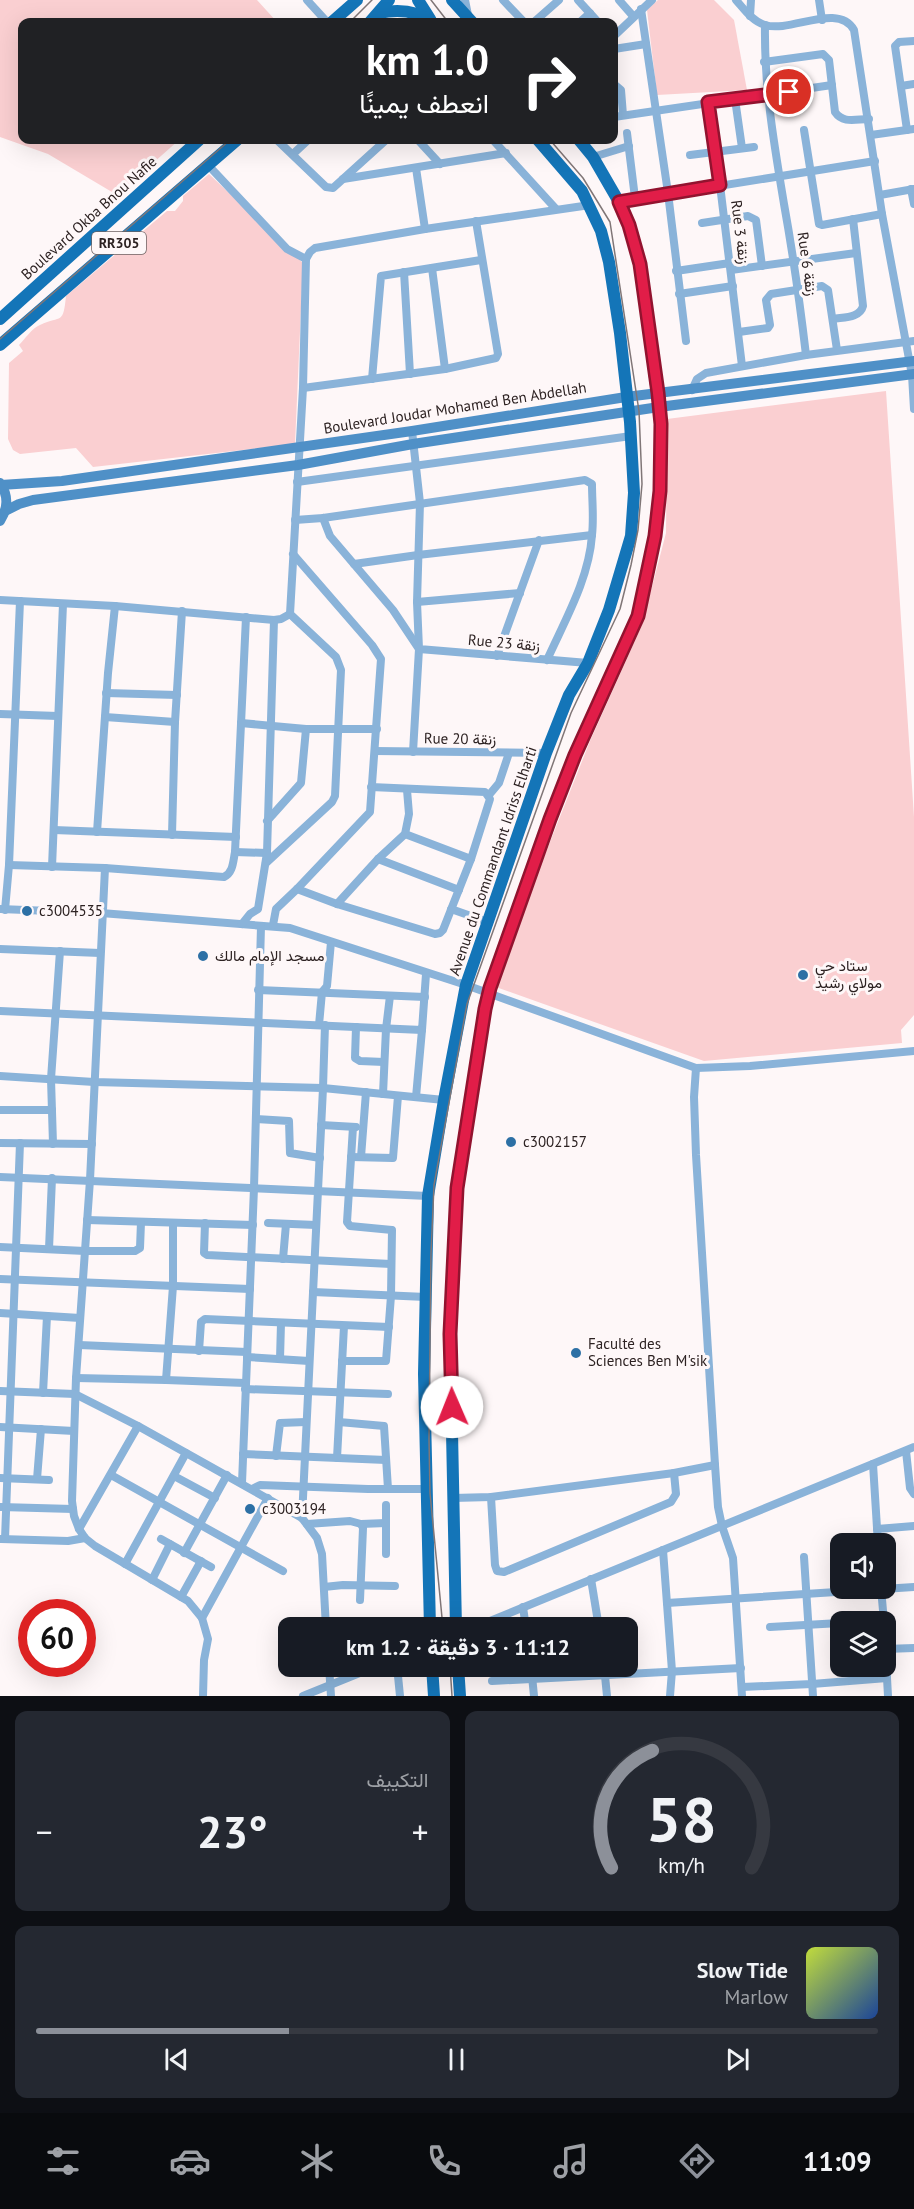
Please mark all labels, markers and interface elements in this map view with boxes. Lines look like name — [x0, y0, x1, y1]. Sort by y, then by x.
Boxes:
text: 1.0 km — [366, 32, 489, 87]
icon: right — [510, 42, 588, 120]
pin — [763, 66, 814, 117]
icon: arrive — [772, 75, 805, 108]
text: انعطف يمينًا — [359, 86, 489, 120]
street label: Boulevard Okba Bnou Nafie — [17, 152, 160, 283]
street label: Rue 3 زنقة — [727, 199, 754, 265]
street label: Rue 6 زنقة — [794, 231, 821, 297]
road number: RR305 — [92, 232, 146, 254]
street label: Boulevard Joudar Mohamed Ben Abdellah — [322, 377, 588, 438]
street label: Rue 23 زنقة — [467, 630, 541, 655]
street label: Rue 20 زنقة — [424, 728, 496, 749]
street label: Avenue du Commandant Idriss Elharti — [444, 744, 541, 978]
place label: c3004535 — [39, 901, 103, 920]
marker: c3004535 — [20, 904, 34, 918]
place label: مسجد الإمام مالك — [215, 946, 325, 966]
marker: مسجد الإمام مالك — [196, 949, 210, 963]
place label: ستاد حي مولاي رشيد — [815, 956, 882, 996]
marker: ستاد حي مولاي رشيد — [796, 968, 810, 982]
place label: c3002157 — [523, 1132, 587, 1151]
marker: c3002157 — [504, 1135, 518, 1149]
place label: Faculté des Sciences Ben M'sik — [588, 1334, 708, 1370]
marker: Faculté des Sciences Ben M'sik — [569, 1346, 583, 1360]
position arrow — [420, 1375, 484, 1439]
place label: c3003194 — [262, 1499, 326, 1518]
marker: c3003194 — [243, 1502, 257, 1516]
map controls — [830, 1533, 896, 1677]
button: sound — [830, 1533, 896, 1599]
speed limit sign: 60 — [18, 1599, 96, 1677]
button: layers — [830, 1611, 896, 1677]
text: 11:12 · 3 دقيقة · 1.2 km — [346, 1633, 570, 1661]
text: التكييف — [366, 1767, 429, 1793]
text: 58 — [646, 1778, 717, 1859]
text: 23° — [197, 1802, 268, 1860]
text: − — [36, 1810, 53, 1853]
text: + — [412, 1810, 428, 1853]
text: km/h — [658, 1851, 705, 1879]
text: Slow Tide — [697, 1956, 788, 1984]
text: Marlow — [724, 1984, 788, 2010]
icon: previous — [160, 2043, 193, 2076]
icon: pause — [440, 2043, 473, 2076]
icon: next — [721, 2043, 754, 2076]
icon: filters — [42, 2140, 84, 2182]
icon: car — [169, 2140, 211, 2182]
icon: climate — [296, 2140, 338, 2182]
icon: phone — [423, 2140, 465, 2182]
icon: music — [550, 2140, 592, 2182]
icon: directions — [676, 2140, 718, 2182]
text: 11:09 — [803, 2144, 872, 2178]

